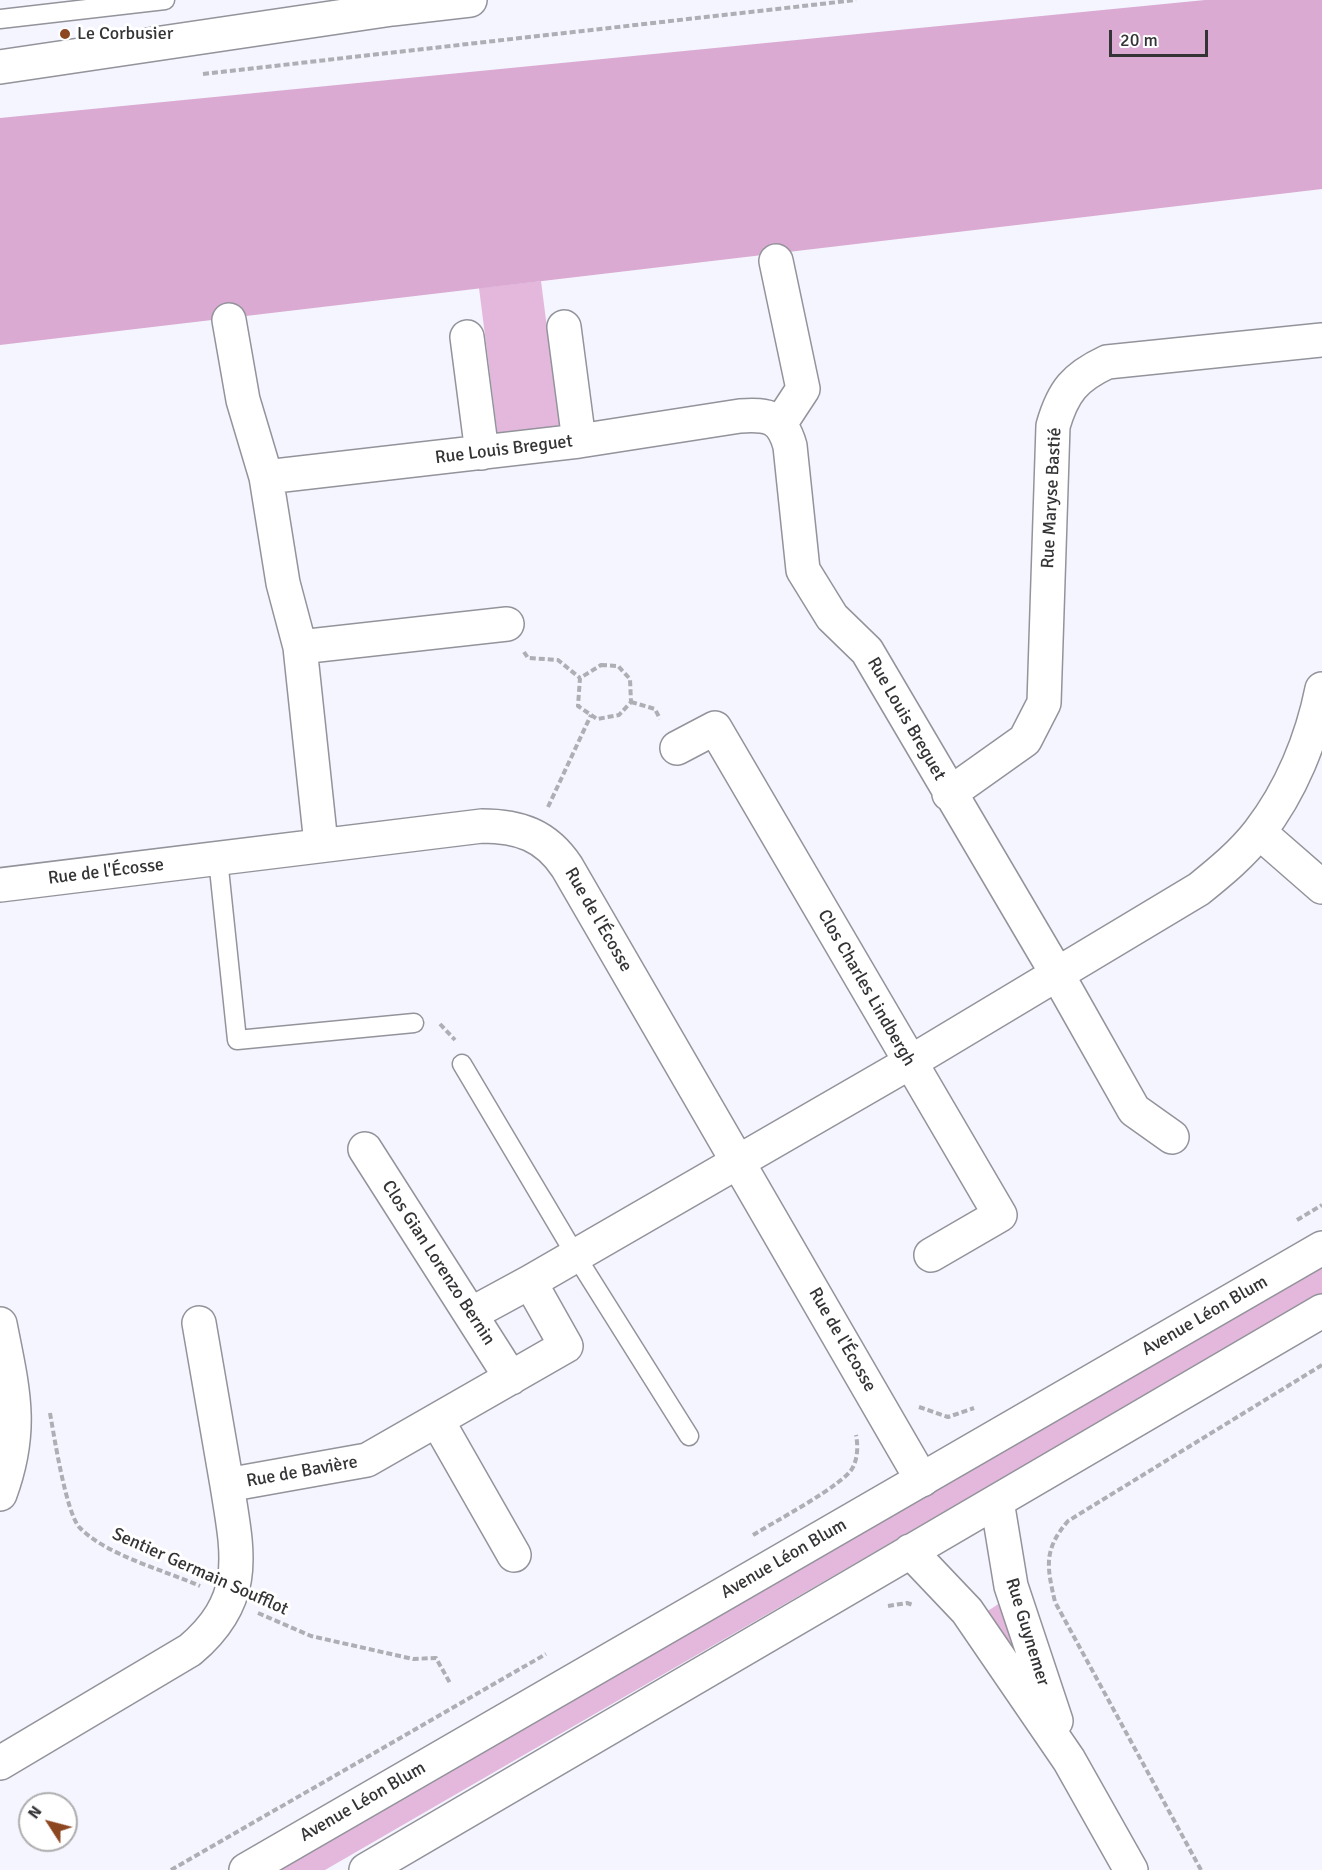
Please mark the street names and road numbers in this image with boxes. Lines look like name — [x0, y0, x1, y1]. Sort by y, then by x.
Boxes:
street label: Rue Maryse Bastié — [1038, 427, 1066, 569]
street label: Rue Louis Breguet — [434, 431, 574, 469]
street label: Rue Louis Breguet — [862, 654, 950, 784]
street label: Rue de l'Écosse — [47, 854, 165, 890]
street label: Rue de l'Écosse — [559, 864, 637, 976]
street label: Clos Charles Lindbergh — [812, 906, 920, 1070]
street label: Clos Gian Lorenzo Bernin — [377, 1177, 499, 1349]
street label: Avenue Léon Blum — [1138, 1271, 1272, 1361]
street label: Rue de l'Écosse — [803, 1284, 881, 1396]
street label: Rue de Bavière — [245, 1452, 359, 1492]
street label: Avenue Léon Blum — [717, 1514, 851, 1604]
street label: Sentier Germain Soufflot — [109, 1523, 291, 1621]
street label: Rue Guynemer — [1000, 1575, 1054, 1689]
street label: Avenue Léon Blum — [296, 1757, 430, 1847]

